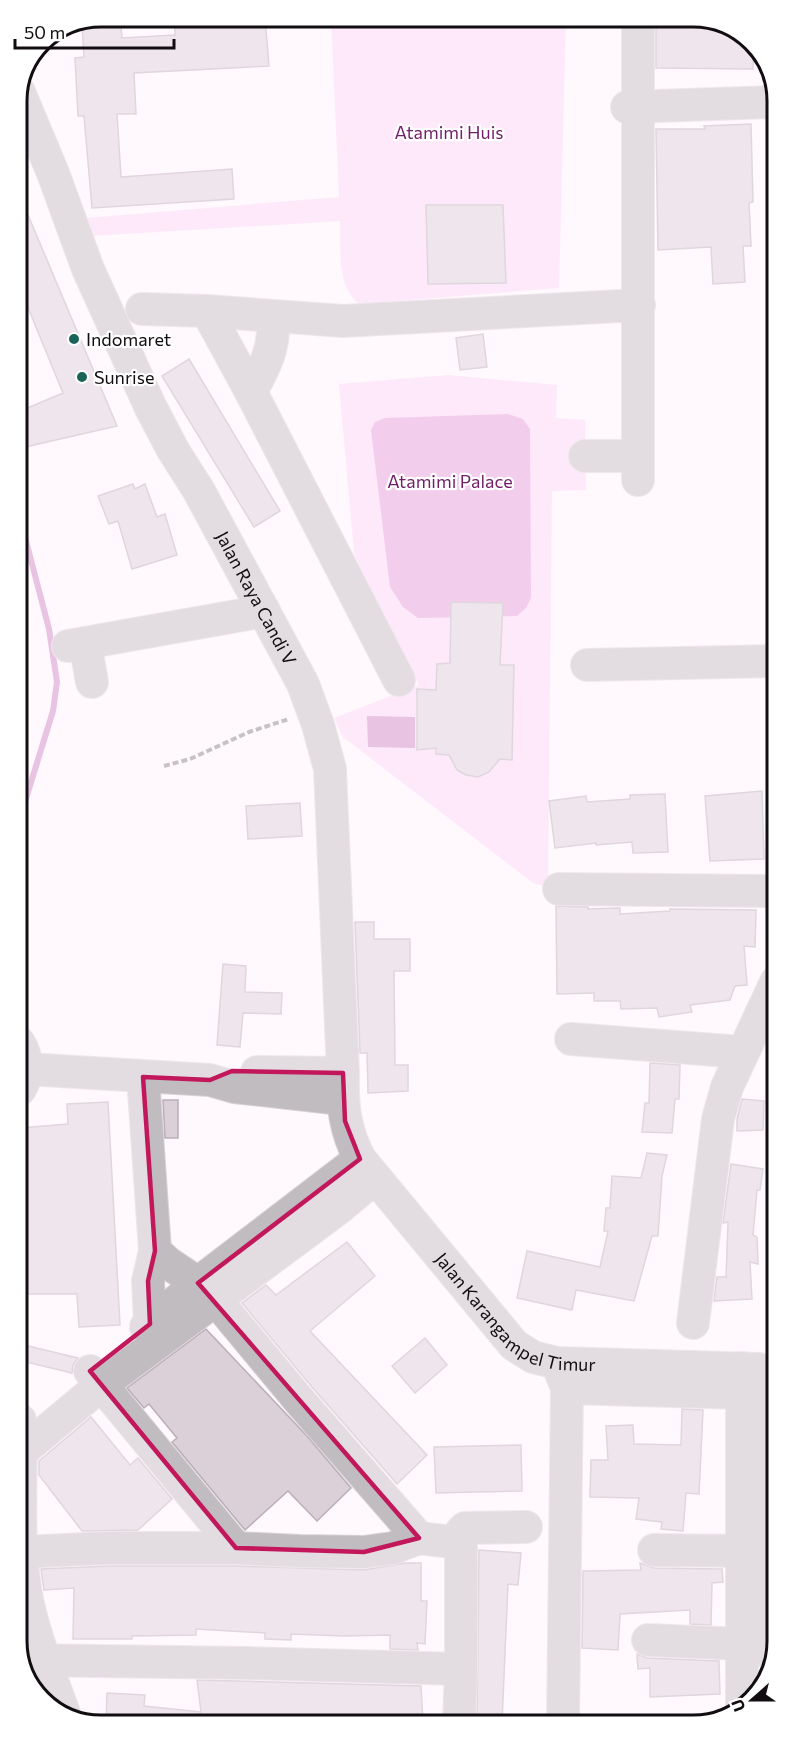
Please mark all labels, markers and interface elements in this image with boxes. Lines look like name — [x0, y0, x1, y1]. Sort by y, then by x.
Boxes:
scale bar — [15, 12, 174, 50]
text: 50 m — [24, 21, 65, 43]
park label: Atamimi Huis — [395, 121, 503, 143]
place label: Indomaret — [86, 328, 171, 350]
marker: Indomaret — [67, 332, 81, 346]
place label: Sunrise — [94, 366, 154, 388]
marker: Sunrise — [75, 370, 89, 384]
park label: Atamimi Palace — [387, 470, 513, 492]
street label: Jalan Raya Candi V — [212, 527, 302, 669]
street label: Jalan Karangampel Timur — [431, 1248, 596, 1375]
north arrow — [722, 1670, 782, 1730]
text: U — [727, 1697, 748, 1714]

